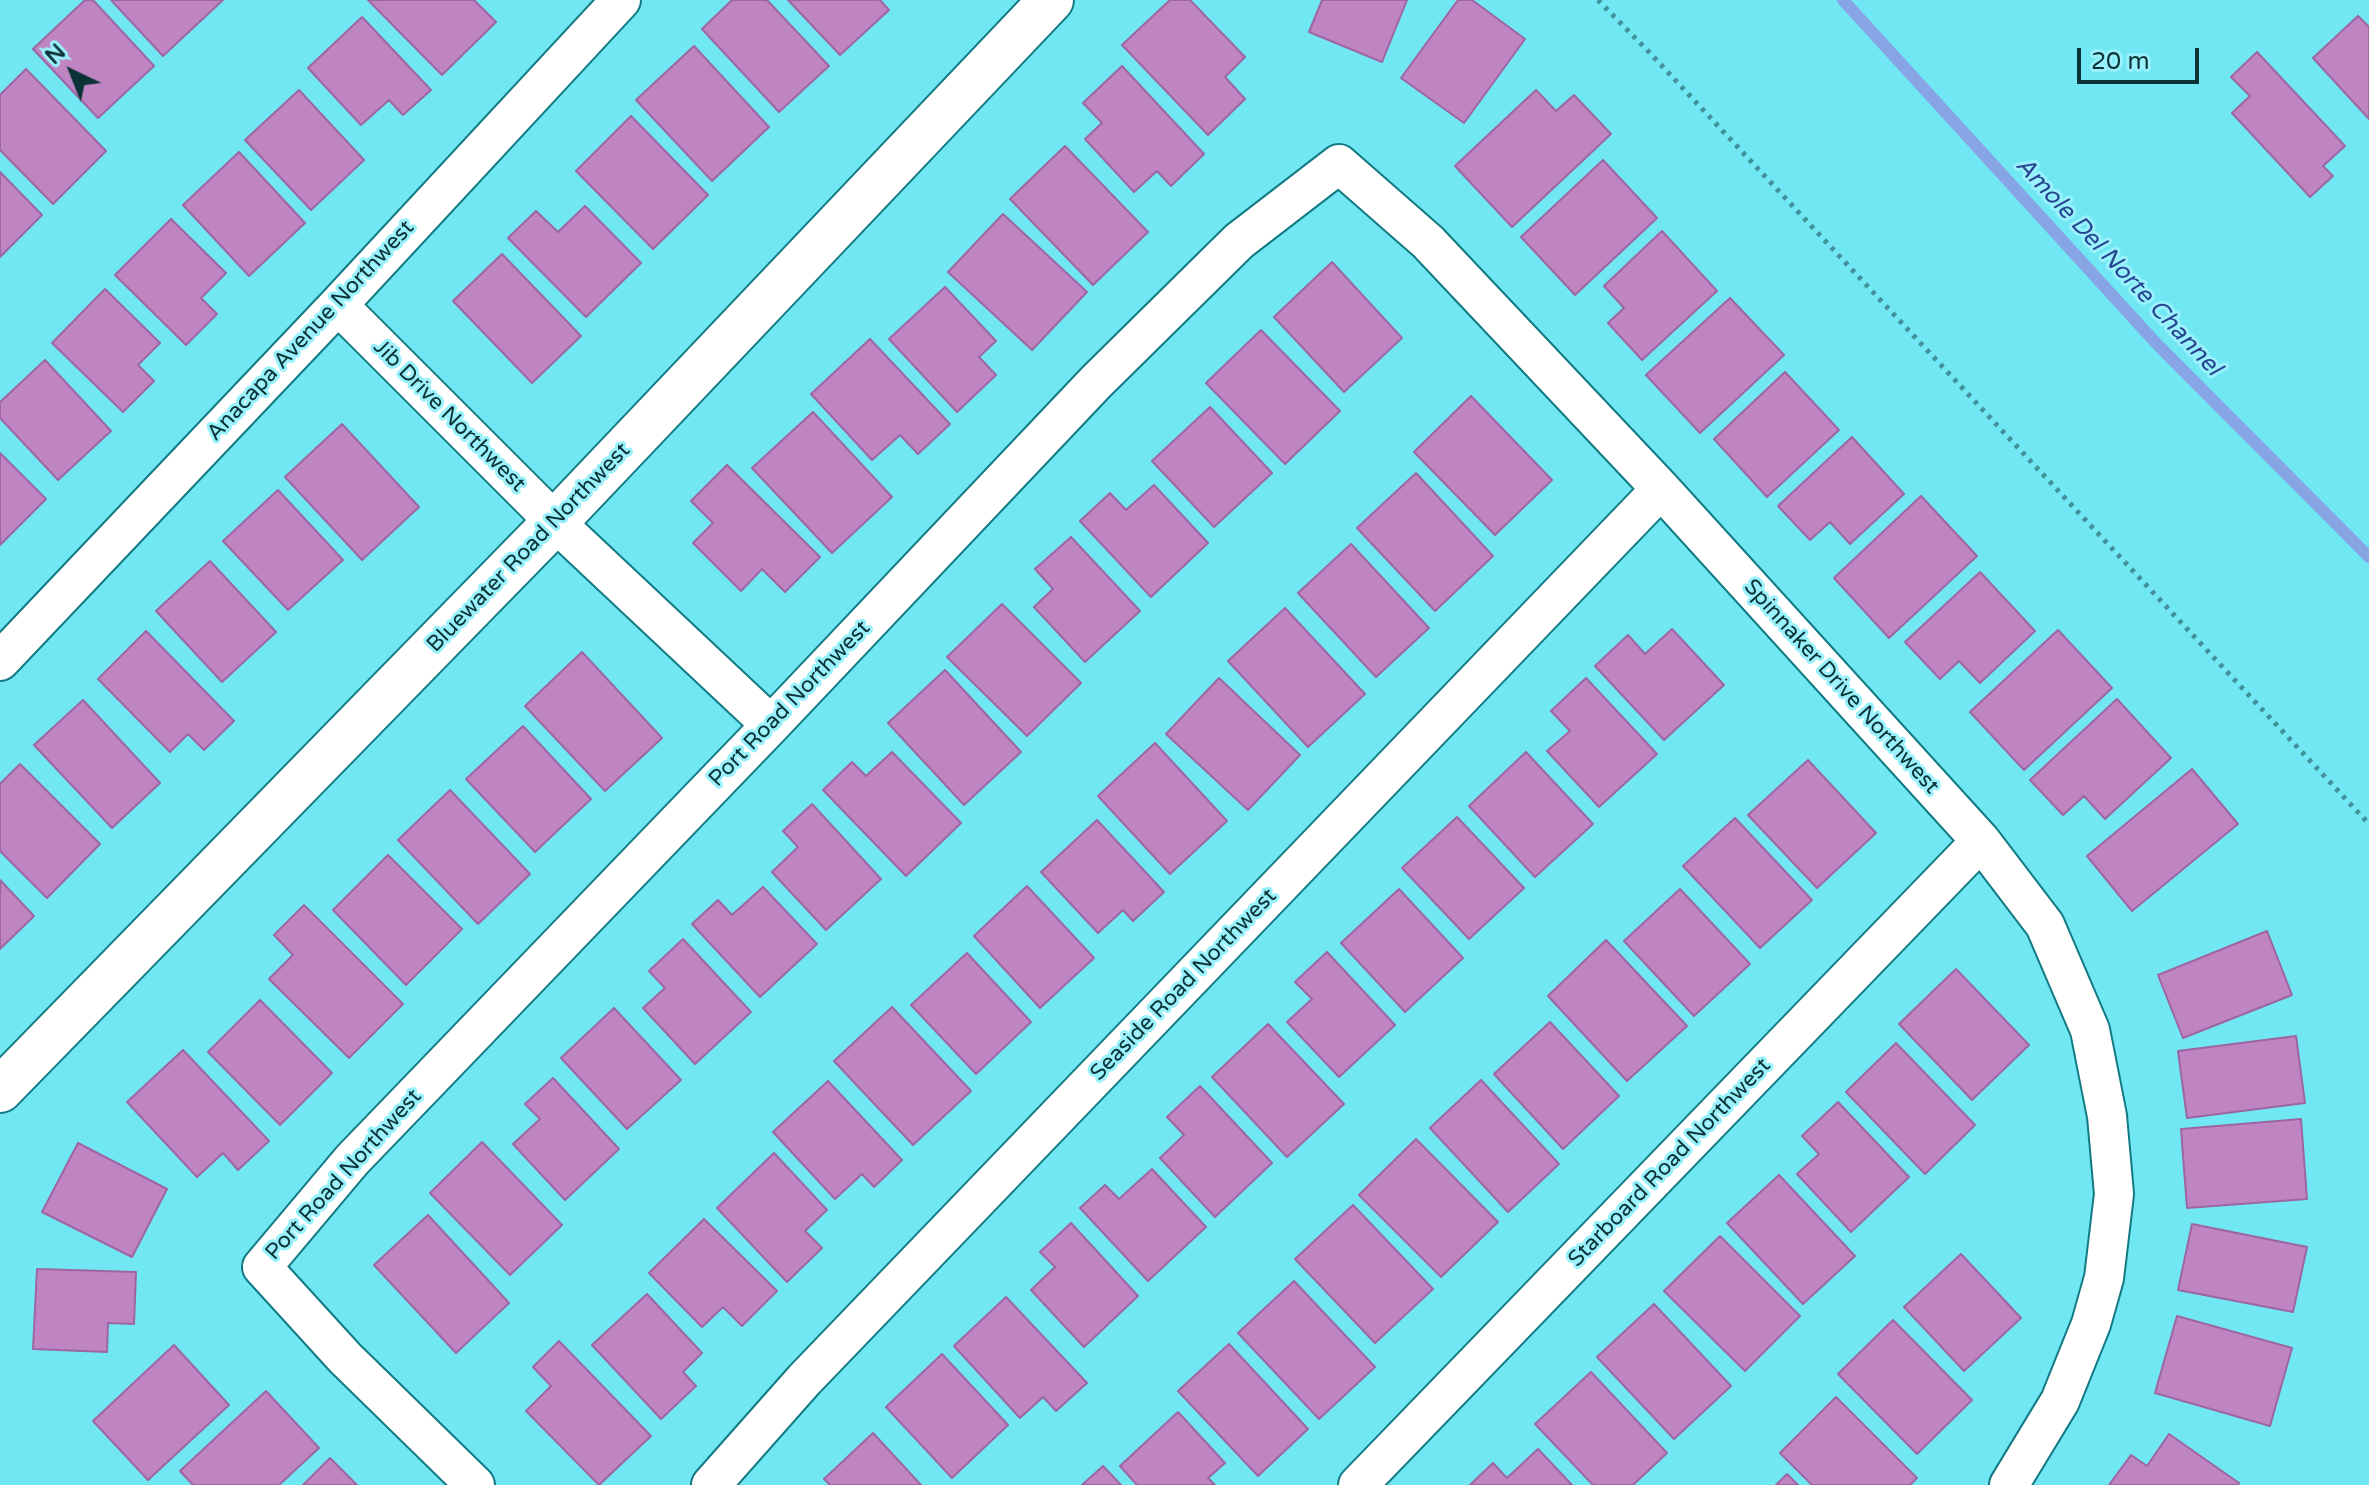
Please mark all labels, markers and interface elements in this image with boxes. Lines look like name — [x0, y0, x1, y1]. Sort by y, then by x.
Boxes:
north arrow — [32, 32, 112, 112]
scale bar — [2081, 32, 2203, 82]
text: N — [40, 39, 71, 70]
text: 20 m — [2091, 47, 2149, 76]
water label: Amole Del Norte Channel — [2009, 152, 2227, 382]
street label: Anacapa Avenue Northwest — [202, 215, 420, 447]
street label: Jib Drive Northwest — [367, 334, 531, 498]
street label: Bluewater Road Northwest — [422, 438, 636, 658]
street label: Spinnaker Drive Northwest — [1738, 574, 1944, 800]
street label: Port Road Northwest — [704, 615, 876, 793]
street label: Seaside Road Northwest — [1085, 883, 1283, 1087]
street label: Starboard Road Northwest — [1563, 1053, 1777, 1273]
street label: Port Road Northwest — [260, 1084, 428, 1266]

